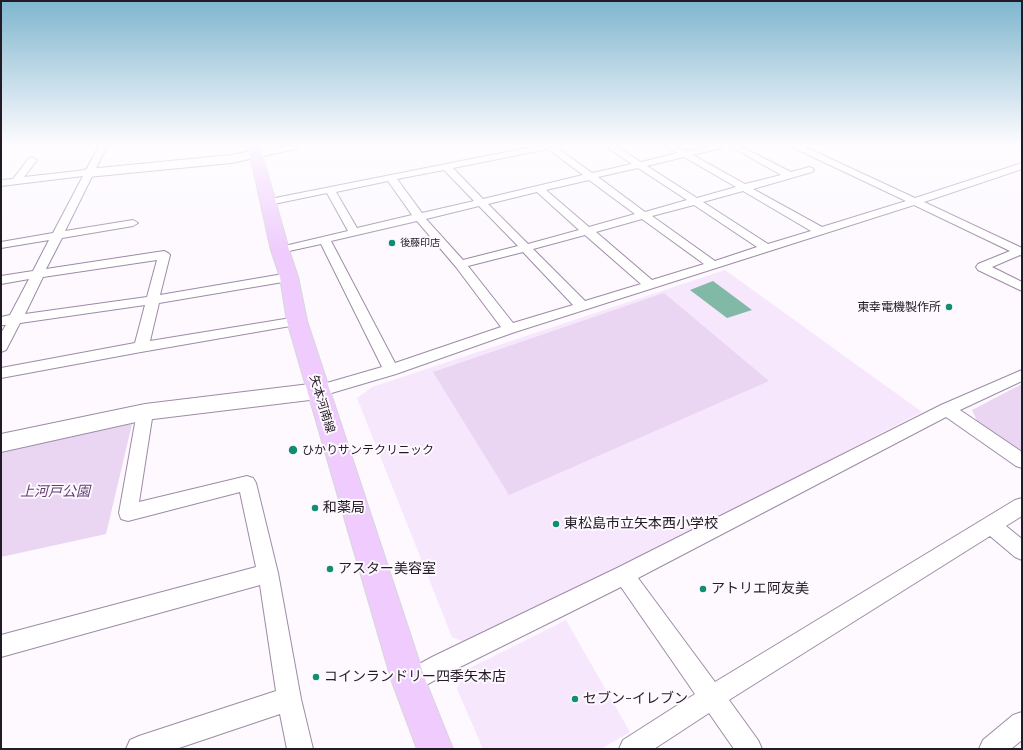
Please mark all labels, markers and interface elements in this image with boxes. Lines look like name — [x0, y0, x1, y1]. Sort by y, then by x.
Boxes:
place label: 後藤印店 — [400, 237, 440, 249]
marker: 後藤印店 — [387, 238, 397, 248]
place label: 東幸電機製作所 — [857, 300, 941, 314]
marker: 東幸電機製作所 — [944, 302, 954, 312]
street label: 矢本河南線 — [306, 373, 338, 435]
place label: ひかりサンテクリニック — [302, 443, 434, 457]
marker: ひかりサンテクリニック — [287, 444, 299, 456]
park label: 上河戸公園 — [20, 484, 90, 500]
place label: 和薬局 — [323, 500, 365, 516]
marker: 和薬局 — [310, 503, 320, 513]
place label: 東松島市立矢本西小学校 — [564, 516, 718, 532]
marker: 東松島市立矢本西小学校 — [551, 519, 561, 529]
place label: アスター美容室 — [338, 561, 436, 577]
marker: アスター美容室 — [325, 564, 335, 574]
place label: アトリエ阿友美 — [711, 581, 809, 597]
marker: アトリエ阿友美 — [698, 584, 708, 594]
place label: コインランドリー四季矢本店 — [324, 669, 506, 685]
marker: コインランドリー四季矢本店 — [311, 672, 321, 682]
place label: セブン-イレブン — [583, 691, 688, 707]
marker: セブン-イレブン — [570, 694, 580, 704]

